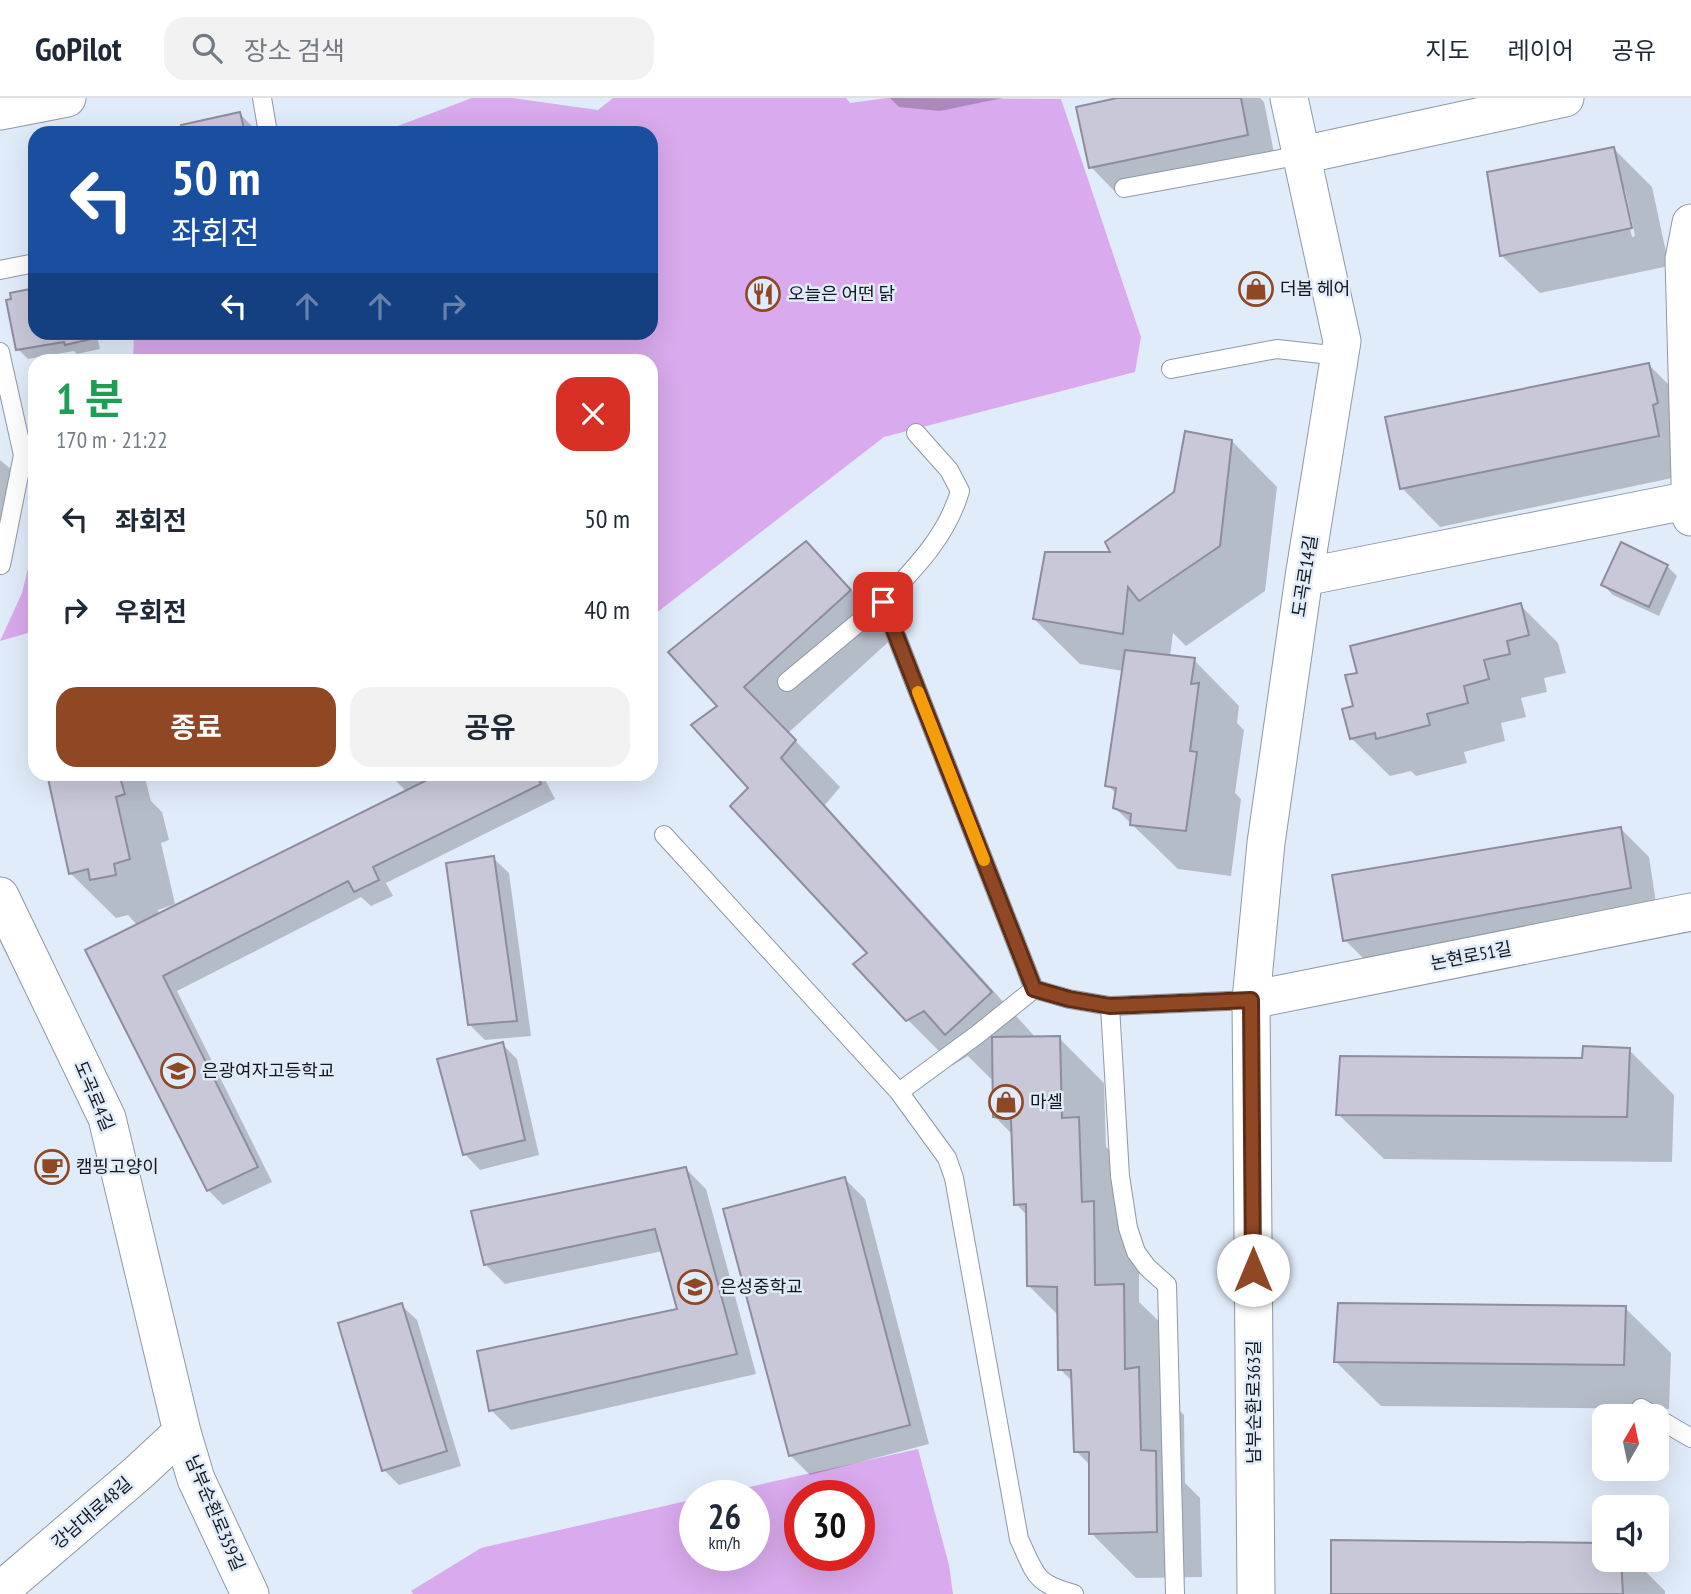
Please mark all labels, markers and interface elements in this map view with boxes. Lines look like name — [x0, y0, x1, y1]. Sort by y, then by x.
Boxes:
search box — [164, 17, 654, 80]
text: GoPilot — [35, 27, 122, 70]
icon: search — [188, 29, 226, 67]
text: 장소 검색 — [244, 34, 345, 67]
text: 지도 — [1425, 35, 1470, 66]
text: 레이어 — [1508, 35, 1574, 66]
text: 공유 — [1612, 35, 1656, 66]
text: 50 m — [171, 145, 260, 209]
icon: left — [56, 154, 147, 245]
text: 좌회전 — [171, 211, 259, 253]
shop icon: 더봄 헤어 — [1237, 270, 1275, 308]
restaurant icon: 오늘은 어떤 닭 — [744, 275, 782, 313]
place label: 더봄 헤어 — [1280, 277, 1350, 300]
place label: 오늘은 어떤 닭 — [788, 282, 895, 305]
icon: left — [215, 287, 253, 325]
icon: ahead — [288, 287, 326, 325]
icon: ahead — [361, 287, 399, 325]
icon: right — [434, 287, 472, 325]
text: 1 분 — [56, 371, 123, 426]
button: close — [556, 377, 630, 451]
text: 170 m · 21:22 — [56, 425, 168, 454]
icon: left — [56, 500, 94, 538]
text: 50 m — [584, 502, 630, 535]
text: 좌회전 — [115, 504, 187, 537]
street label: 도곡로14길 — [1287, 533, 1322, 618]
pin — [853, 572, 913, 632]
icon: arrive — [864, 583, 902, 621]
icon: right — [56, 591, 94, 629]
text: 40 m — [584, 593, 630, 626]
text: 우회전 — [115, 595, 187, 628]
button: 종료 — [56, 687, 336, 767]
button: 공유 — [350, 687, 630, 767]
street label: 논현로51길 — [1428, 936, 1514, 975]
school or university icon: 은광여자고등학교 — [159, 1052, 197, 1090]
street label: 도곡로4길 — [69, 1057, 120, 1135]
place label: 은광여자고등학교 — [202, 1059, 334, 1082]
shop icon: 마셀 — [987, 1083, 1025, 1121]
place label: 마셀 — [1030, 1090, 1063, 1113]
cafe icon: 캠핑고양이 — [33, 1148, 71, 1186]
place label: 캠핑고양이 — [76, 1155, 159, 1178]
position arrow — [1216, 1233, 1290, 1307]
school or university icon: 은성중학교 — [676, 1268, 714, 1306]
place label: 은성중학교 — [720, 1275, 803, 1298]
street label: 남부순환로363길 — [1242, 1340, 1265, 1464]
north arrow — [1592, 1404, 1670, 1480]
map controls — [1592, 1404, 1669, 1572]
street label: 남부순환로359길 — [181, 1451, 250, 1574]
street label: 강남대로48길 — [47, 1471, 137, 1554]
speed limit sign: 30 — [784, 1480, 875, 1571]
text: 26 — [708, 1493, 741, 1539]
button: sound — [1592, 1495, 1669, 1572]
text: km/h — [709, 1531, 740, 1554]

